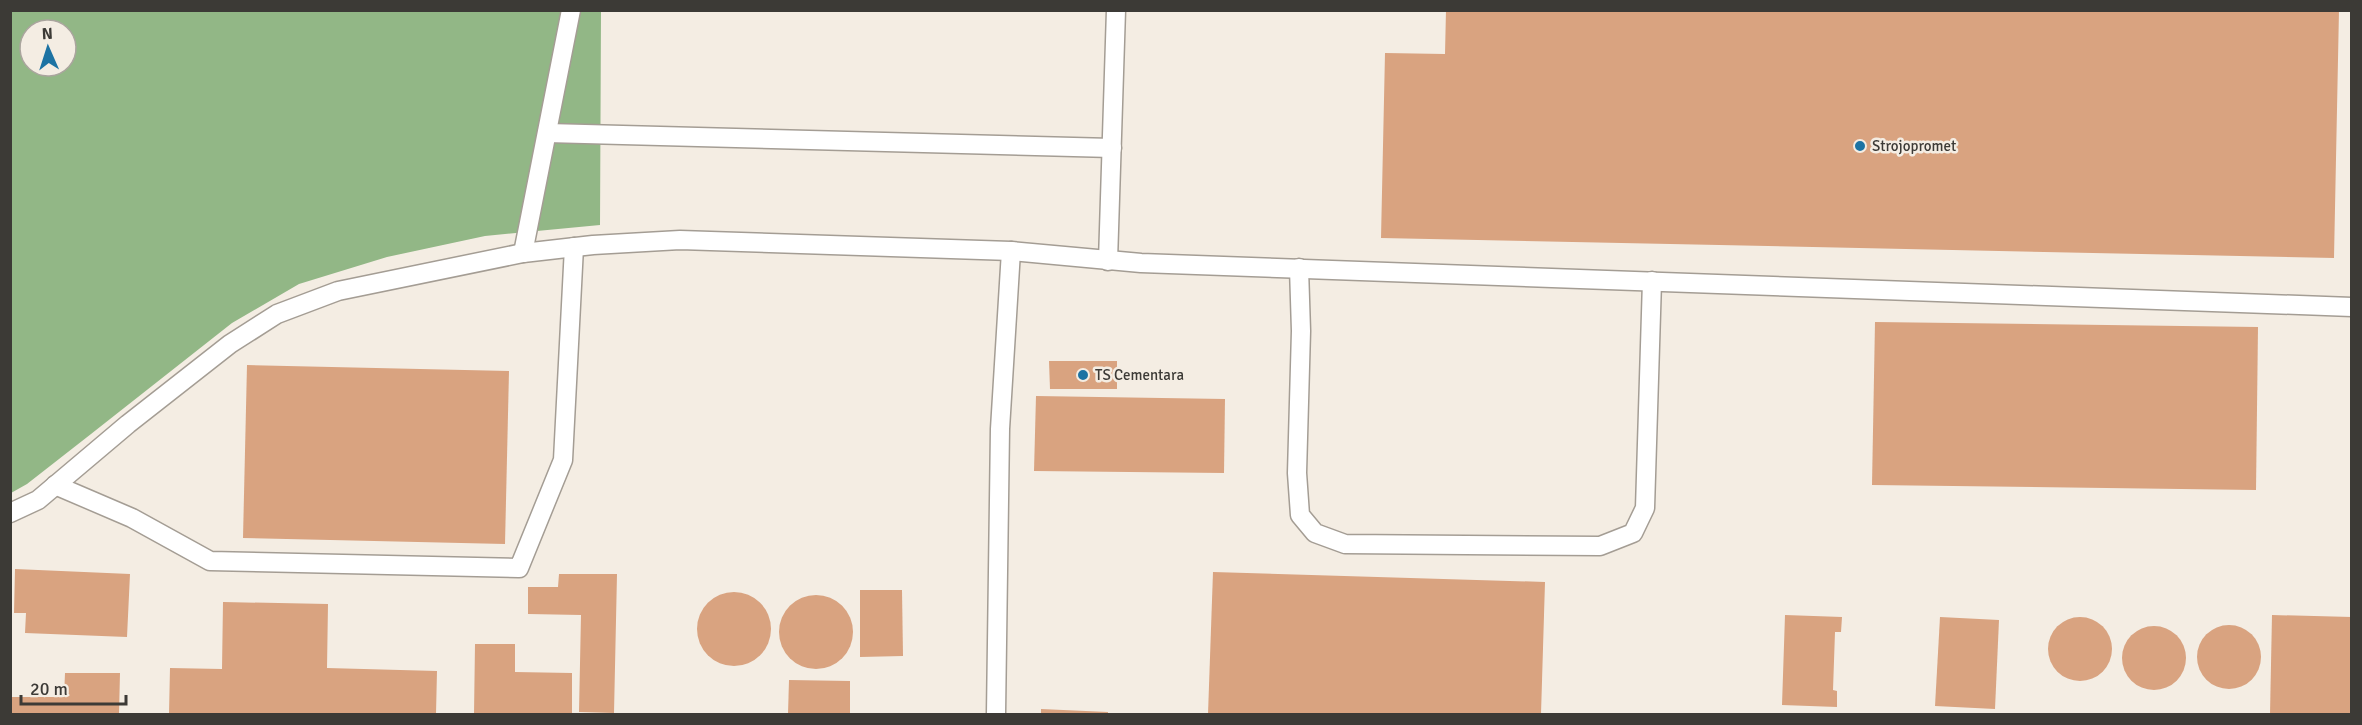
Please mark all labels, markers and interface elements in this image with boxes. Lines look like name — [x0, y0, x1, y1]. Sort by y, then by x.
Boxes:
north arrow — [18, 18, 78, 78]
text: N — [41, 24, 53, 44]
place label: Strojopromet — [1872, 137, 1956, 155]
marker: Strojopromet — [1853, 139, 1867, 153]
place label: TS Cementara — [1095, 366, 1184, 384]
marker: TS Cementara — [1076, 368, 1090, 382]
scale bar — [21, 668, 126, 706]
text: 20 m — [30, 678, 68, 700]

